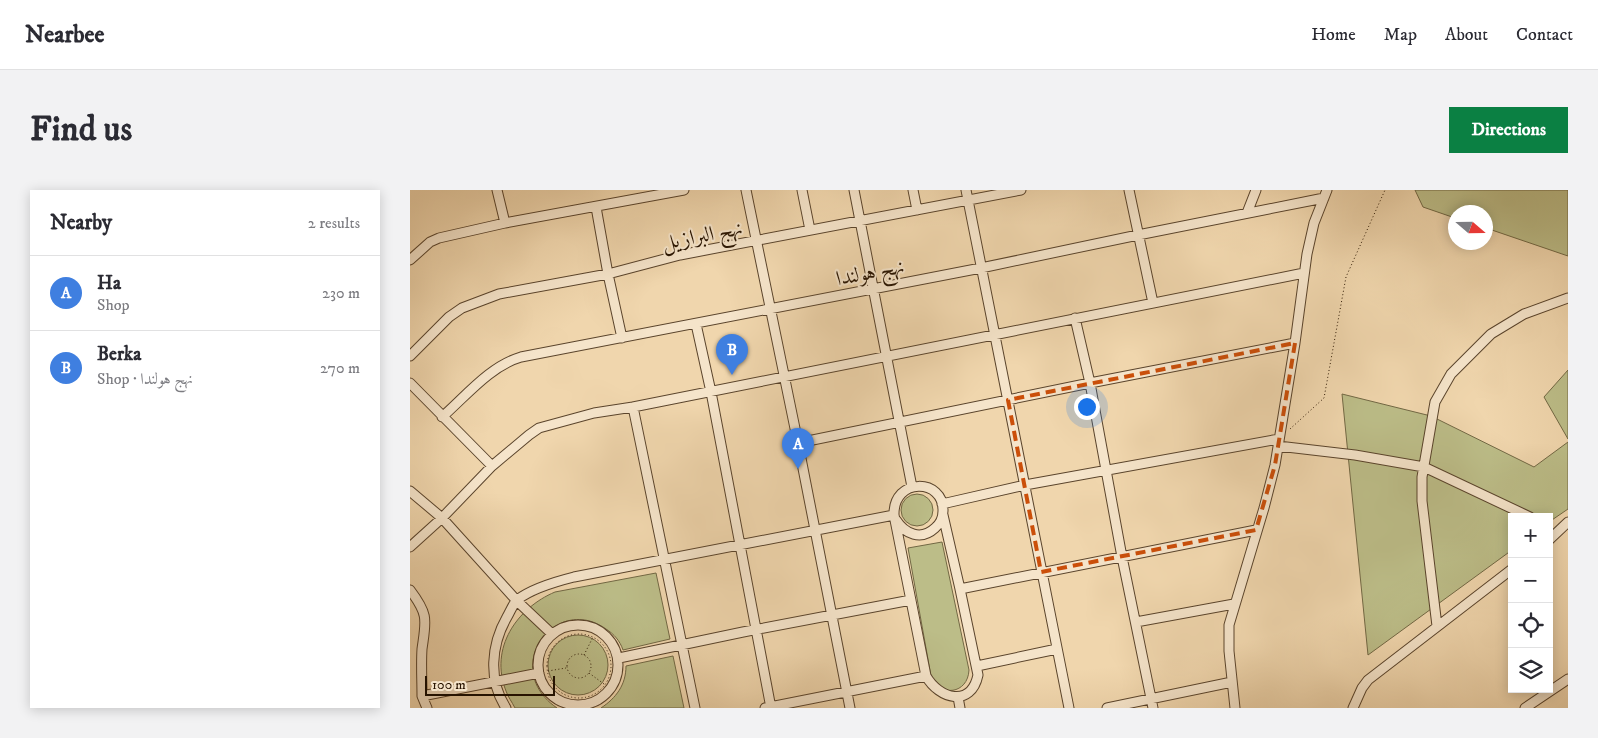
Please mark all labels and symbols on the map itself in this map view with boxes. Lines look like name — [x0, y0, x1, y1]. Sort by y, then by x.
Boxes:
north arrow — [1448, 205, 1493, 250]
street label: نهج البرازيل — [660, 215, 746, 261]
street label: نهج هولندا — [834, 254, 908, 297]
pin: B — [716, 334, 748, 375]
your location — [1074, 394, 1100, 420]
pin: A — [782, 428, 814, 469]
scale bar — [425, 673, 555, 696]

